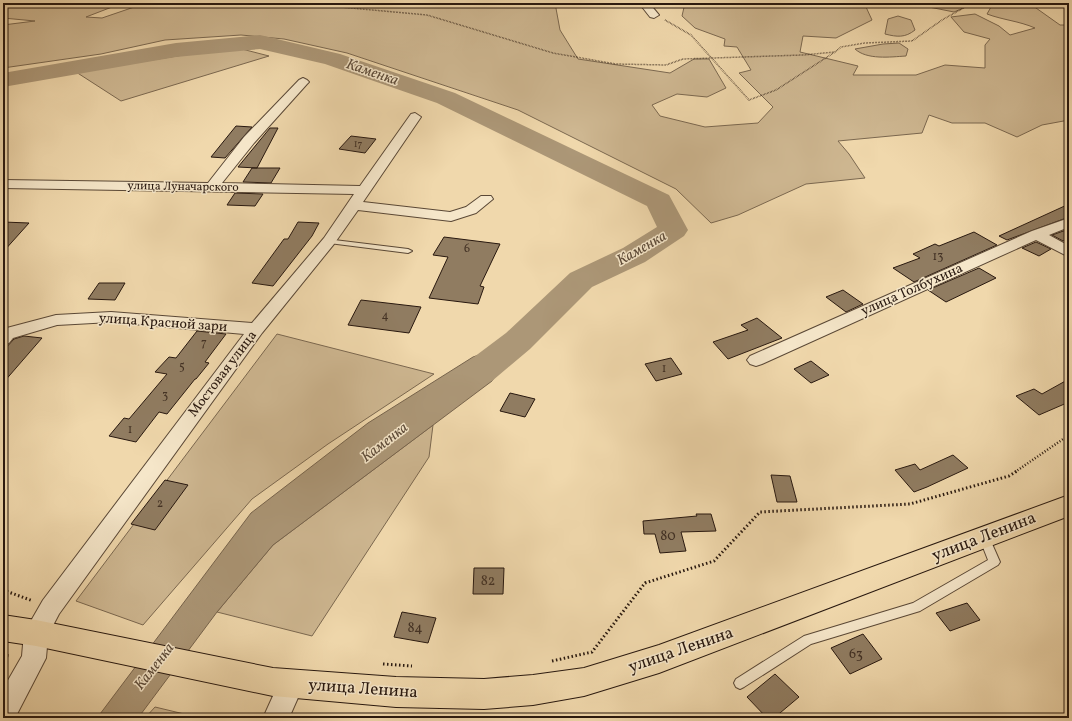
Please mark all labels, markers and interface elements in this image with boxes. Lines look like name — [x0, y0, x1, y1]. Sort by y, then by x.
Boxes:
water label: Каменка — [343, 54, 401, 92]
house number: 17 — [354, 137, 363, 151]
street label: улица Луначарского — [127, 178, 239, 196]
water label: Каменка — [613, 226, 671, 272]
house number: 6 — [464, 241, 470, 257]
house number: 13 — [933, 249, 943, 265]
street label: улица Толбухина — [858, 259, 966, 321]
house number: 4 — [381, 308, 389, 324]
street label: улица Красной зари — [98, 309, 228, 337]
street label: Мостовая улица — [184, 327, 262, 421]
house number: 7 — [201, 335, 207, 351]
house number: 5 — [179, 359, 185, 375]
house number: 1 — [662, 361, 666, 377]
house number: 3 — [162, 388, 168, 404]
water label: Каменка — [357, 418, 413, 468]
house number: 1 — [128, 422, 132, 438]
house number: 2 — [157, 496, 163, 512]
street label: улица Ленина — [929, 507, 1039, 567]
house number: 80 — [660, 527, 676, 546]
house number: 82 — [481, 572, 495, 591]
house number: 84 — [407, 619, 423, 638]
street label: улица Ленина — [625, 621, 737, 679]
water label: Каменка — [130, 639, 180, 695]
house number: 63 — [849, 645, 863, 664]
street label: улица Ленина — [307, 674, 419, 704]

